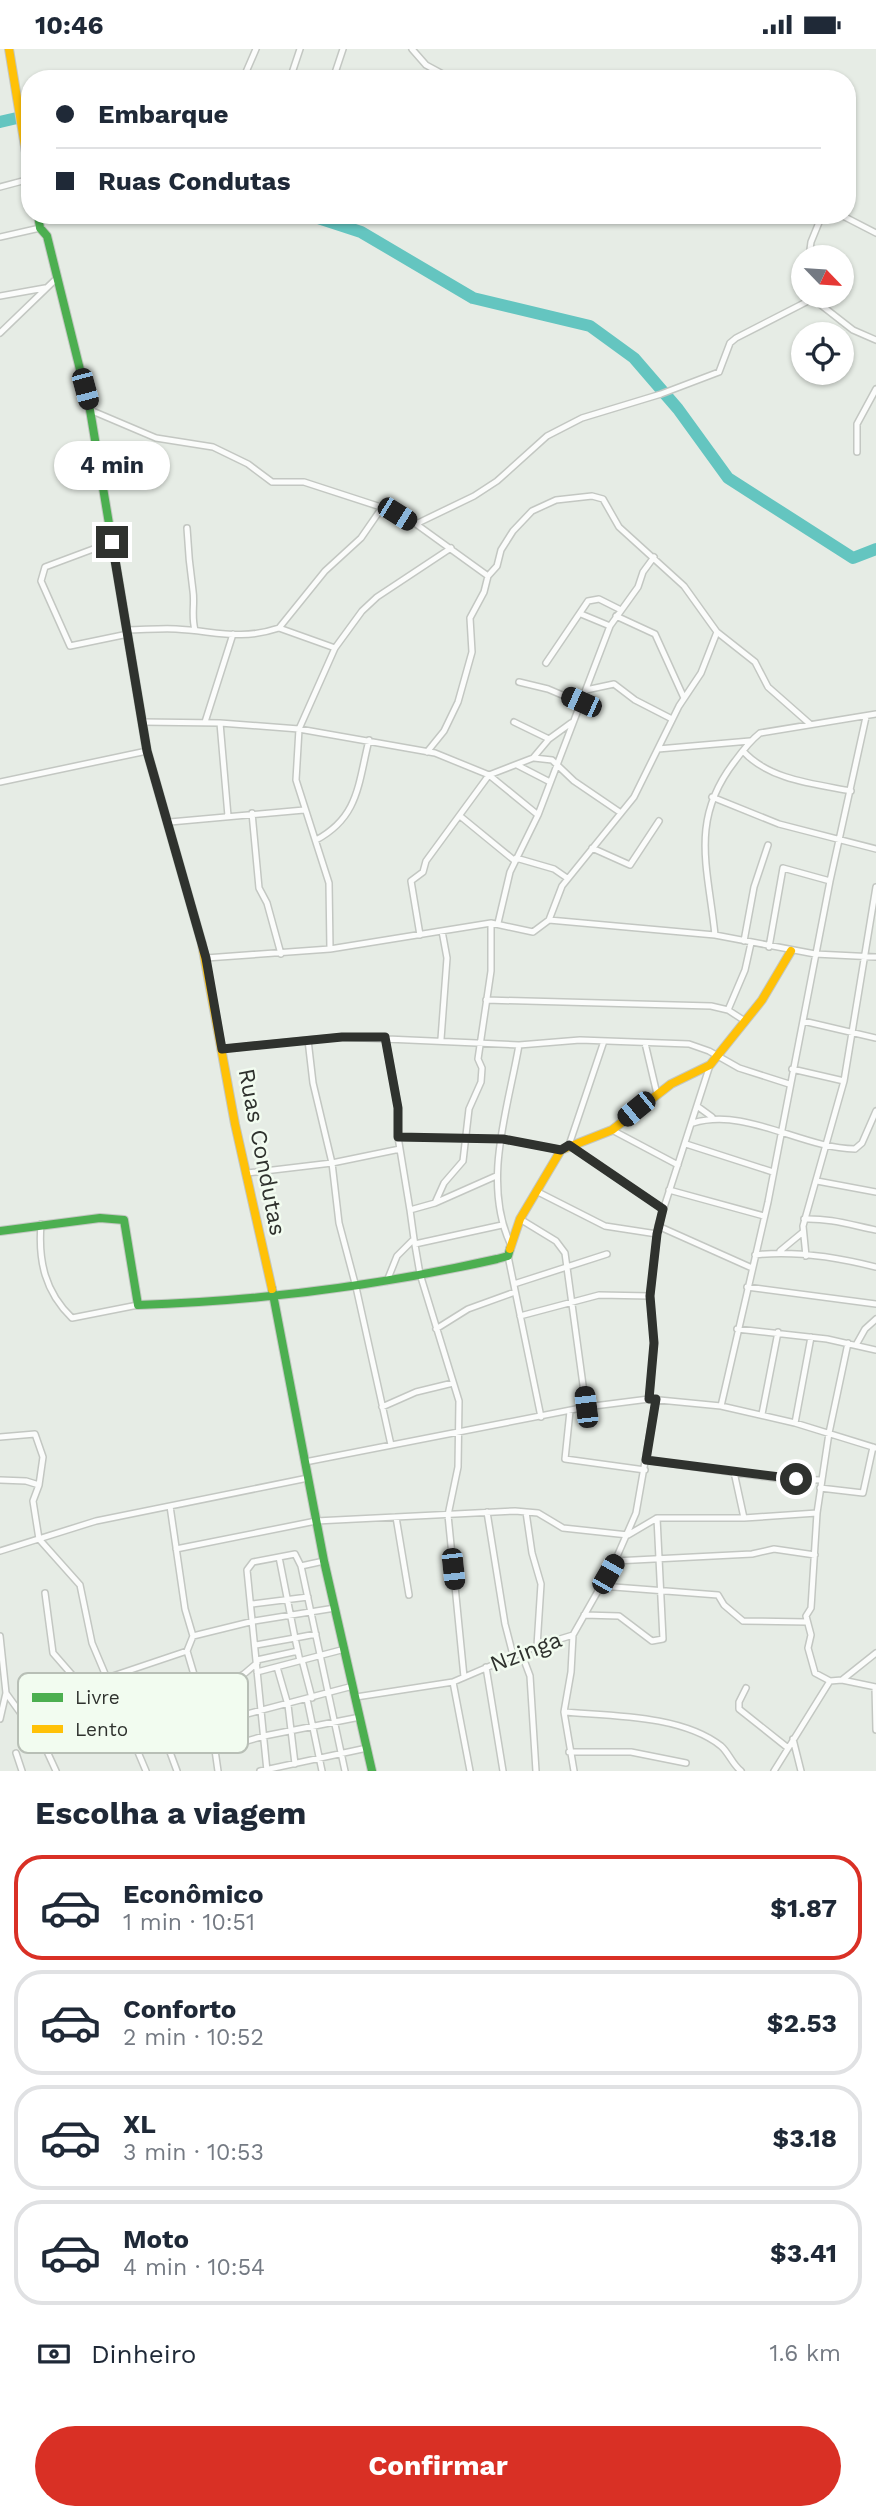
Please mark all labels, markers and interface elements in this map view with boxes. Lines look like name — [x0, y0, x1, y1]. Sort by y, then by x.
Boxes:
text: 10:46 — [35, 10, 104, 40]
text: Embarque — [98, 99, 229, 129]
text: Ruas Condutas — [98, 166, 291, 196]
north arrow — [791, 245, 854, 308]
map controls — [791, 245, 854, 385]
button: locate — [791, 322, 854, 385]
car — [70, 366, 101, 412]
callout: 4 min — [54, 441, 170, 489]
text: 4 min — [80, 452, 144, 479]
car — [374, 494, 421, 534]
route end — [96, 526, 128, 558]
car — [558, 684, 605, 720]
street label: Ruas Condutas — [233, 1066, 291, 1238]
car — [614, 1088, 659, 1130]
car — [574, 1385, 599, 1429]
route start — [780, 1463, 812, 1495]
car — [441, 1547, 466, 1591]
car — [589, 1551, 628, 1597]
street label: Nzinga — [486, 1626, 566, 1678]
legend — [18, 1673, 248, 1753]
text: Livre — [75, 1686, 120, 1709]
text: Lento — [75, 1718, 128, 1741]
text: Escolha a viagem — [35, 1794, 306, 1832]
icon: car — [39, 1876, 102, 1939]
text: Econômico — [123, 1879, 264, 1909]
text: $1.87 — [770, 1893, 837, 1923]
text: 1 min · 10:51 — [123, 1909, 255, 1936]
icon: car — [39, 1991, 102, 2054]
text: Conforto — [123, 1994, 236, 2024]
text: $2.53 — [767, 2008, 837, 2038]
text: 2 min · 10:52 — [123, 2024, 264, 2051]
icon: car — [39, 2106, 102, 2169]
text: XL — [123, 2109, 156, 2139]
text: $3.18 — [772, 2123, 837, 2153]
text: 3 min · 10:53 — [123, 2139, 264, 2166]
icon: car — [39, 2221, 102, 2284]
text: Moto — [123, 2224, 189, 2254]
text: $3.41 — [770, 2238, 837, 2268]
text: 4 min · 10:54 — [123, 2254, 265, 2281]
icon: cash — [35, 2335, 73, 2373]
text: Dinheiro — [91, 2339, 196, 2369]
text: 1.6 km — [769, 2340, 841, 2367]
button: Confirmar — [35, 2426, 841, 2506]

